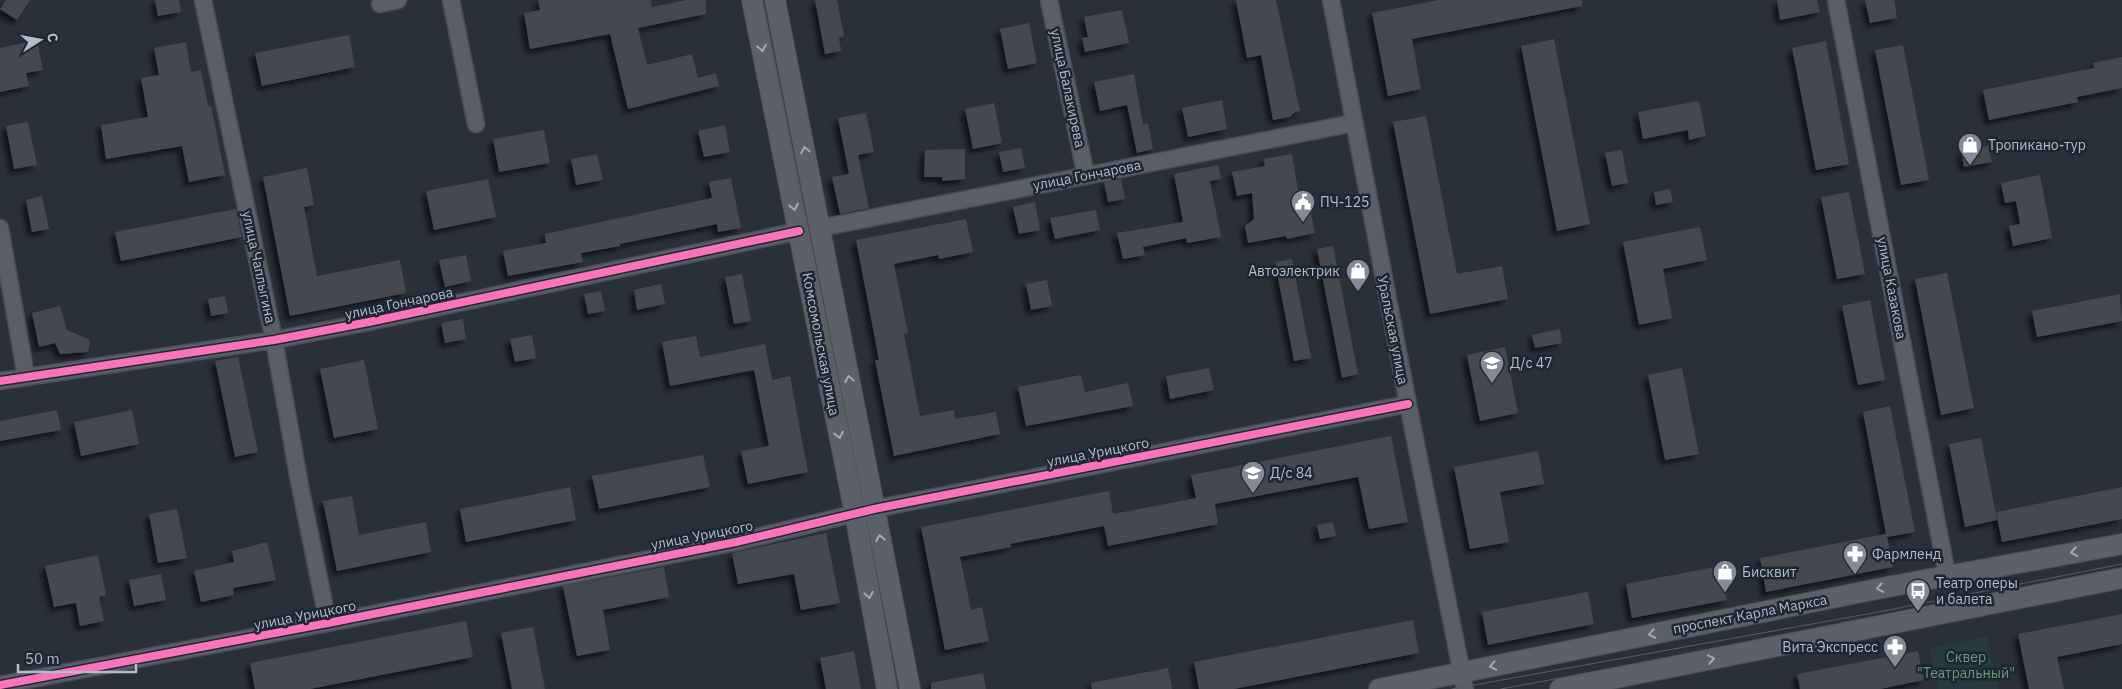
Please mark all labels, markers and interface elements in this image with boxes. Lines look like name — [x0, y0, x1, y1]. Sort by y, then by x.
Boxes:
north arrow — [15, 15, 65, 65]
street label: улица Балакирева — [1047, 27, 1089, 150]
text: С — [43, 31, 62, 44]
one-way arrow — [756, 43, 767, 52]
shop icon: Тропикано-тур — [1957, 132, 1983, 166]
place label: Тропикано-тур — [1988, 136, 2086, 154]
one-way arrow — [800, 146, 810, 155]
street label: улица Гончарова — [1031, 156, 1143, 194]
public building icon: ПЧ-125 — [1290, 189, 1316, 223]
place label: ПЧ-125 — [1320, 193, 1370, 211]
one-way arrow — [788, 203, 799, 212]
street label: улица Чаплыгина — [238, 209, 280, 325]
street label: улица Казакова — [1873, 235, 1911, 341]
shop icon: Автоэлектрик — [1345, 258, 1371, 292]
place label: Автоэлектрик — [1248, 262, 1340, 280]
street label: Комсомольская улица — [798, 271, 844, 418]
street label: Уральская улица — [1374, 274, 1412, 386]
street label: улица Гончарова — [343, 283, 455, 323]
school or university icon: Д/с 47 — [1479, 350, 1505, 384]
place label: Д/с 47 — [1510, 354, 1553, 372]
one-way arrow — [844, 374, 854, 383]
one-way arrow — [834, 431, 844, 440]
street label: улица Урицкого — [1045, 433, 1151, 471]
school or university icon: Д/с 84 — [1240, 460, 1266, 494]
place label: Д/с 84 — [1270, 464, 1313, 482]
street label: улица Урицкого — [649, 516, 755, 554]
one-way arrow — [875, 534, 885, 543]
pharmacy icon: Фармленд — [1842, 541, 1868, 575]
place label: Фармленд — [1872, 545, 1941, 563]
one-way arrow — [2070, 547, 2078, 557]
shop icon: Бисквит — [1712, 559, 1738, 593]
place label: Бисквит — [1742, 563, 1797, 581]
place label: Театр оперы и балета — [1936, 574, 2018, 608]
bus stop icon: Театр оперы и балета — [1905, 578, 1931, 612]
one-way arrow — [1875, 583, 1884, 593]
one-way arrow — [864, 590, 874, 599]
street label: проспект Карла Маркса — [1671, 590, 1829, 638]
street label: улица Урицкого — [252, 596, 358, 634]
one-way arrow — [1647, 628, 1656, 639]
pharmacy icon: Вита Экспресс — [1882, 634, 1908, 668]
place label: Вита Экспресс — [1782, 638, 1878, 656]
scale bar — [18, 642, 135, 674]
park label: Сквер "Театральный" — [1917, 648, 2015, 682]
text: 50 m — [25, 649, 60, 668]
one-way arrow — [1706, 654, 1715, 665]
one-way arrow — [1488, 660, 1497, 671]

